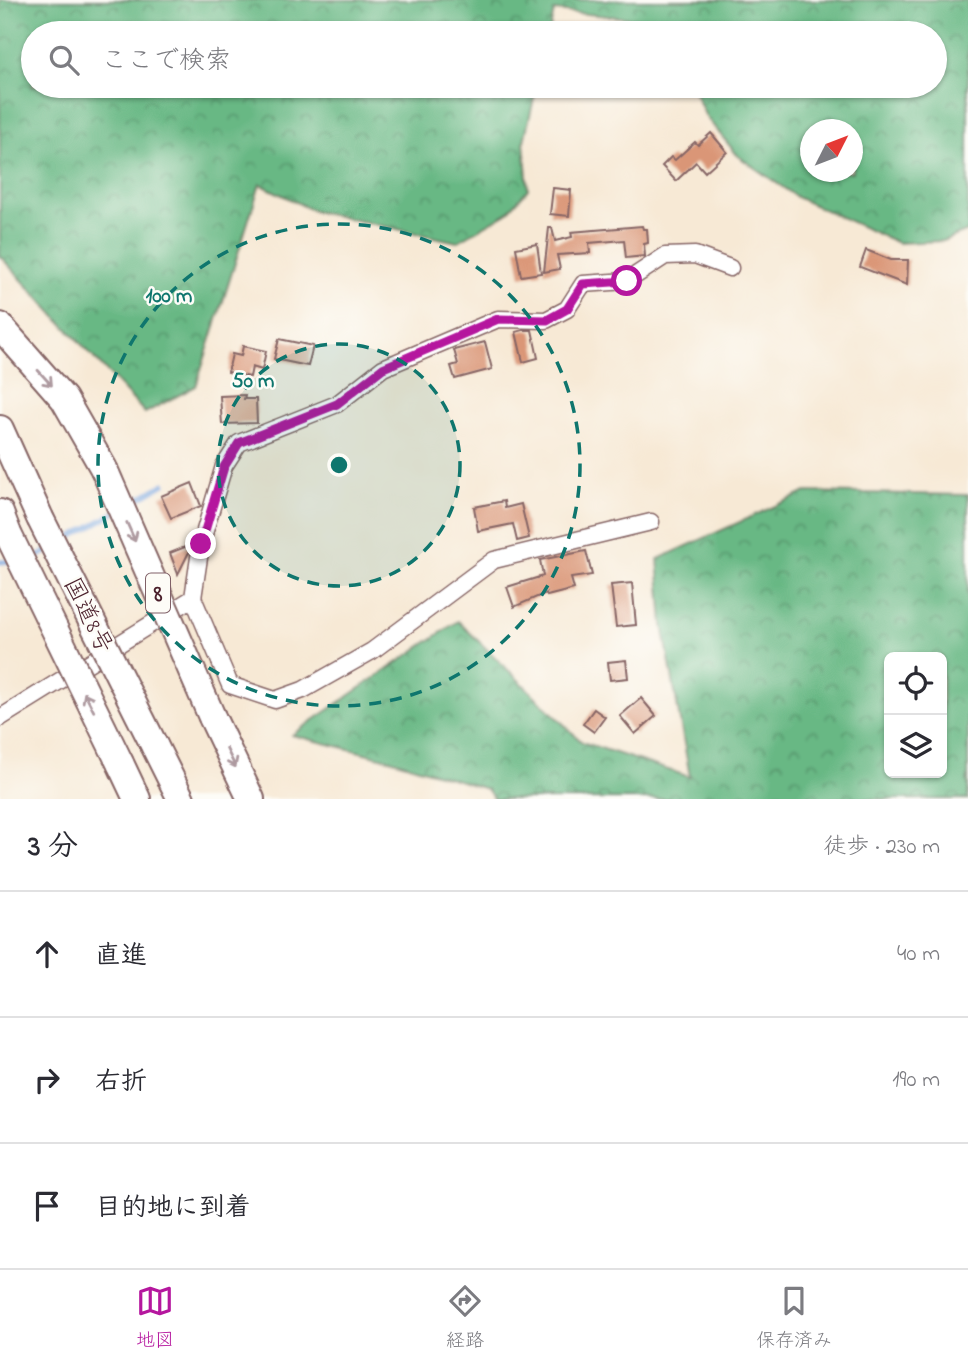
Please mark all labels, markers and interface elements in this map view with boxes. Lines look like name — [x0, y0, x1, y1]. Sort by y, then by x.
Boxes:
search box — [21, 21, 947, 98]
icon: search — [45, 41, 83, 79]
text: ここで検索 — [101, 43, 231, 81]
north arrow — [800, 119, 863, 182]
route start — [611, 265, 642, 296]
text: 100 m — [146, 282, 192, 312]
text: 50 m — [232, 367, 274, 397]
one-way arrow — [37, 369, 53, 387]
centre of rings — [327, 453, 351, 477]
one-way arrow — [125, 521, 138, 542]
route end — [185, 528, 216, 559]
street label: 国道8号 — [53, 572, 120, 660]
road number: 8 — [146, 573, 170, 612]
map controls — [884, 652, 947, 778]
button: locate — [884, 652, 947, 715]
one-way arrow — [82, 692, 96, 713]
button: layers — [884, 715, 947, 778]
one-way arrow — [225, 747, 239, 768]
text: 3 分 — [28, 826, 78, 870]
text: 徒歩 · 230 m — [823, 831, 940, 864]
icon: ahead — [28, 935, 66, 973]
text: 直進 — [95, 938, 147, 976]
text: 40 m — [897, 938, 940, 971]
icon: right — [28, 1061, 66, 1099]
text: 右折 — [95, 1064, 147, 1102]
text: 190 m — [892, 1064, 940, 1097]
icon: arrive — [28, 1187, 66, 1225]
text: 目的地に到着 — [95, 1190, 251, 1228]
tab: 地図 — [136, 1282, 174, 1355]
tab: 経路 — [446, 1282, 484, 1355]
tab: 保存済み — [756, 1282, 832, 1355]

